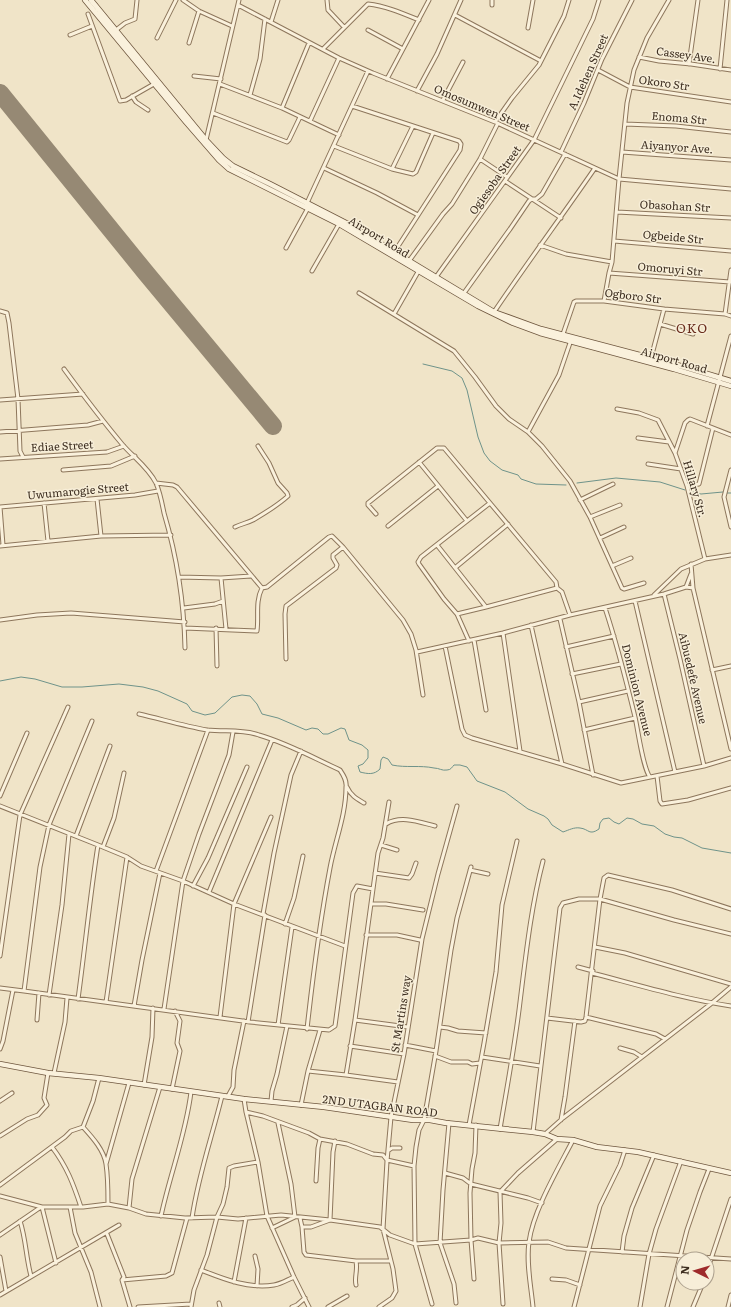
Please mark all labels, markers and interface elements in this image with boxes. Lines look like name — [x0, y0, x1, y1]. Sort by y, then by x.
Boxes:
street label: A.Idehen Street — [563, 30, 611, 112]
street label: Cassey Ave. — [655, 42, 717, 66]
street label: Okoro Str — [638, 71, 691, 94]
street label: Omosumwen Street — [432, 80, 534, 135]
street label: Enoma Str — [651, 107, 708, 127]
street label: Aiyanyor Ave. — [640, 135, 714, 157]
street label: Ogiesoba Street — [464, 141, 524, 217]
street label: Obasohan Str — [639, 195, 712, 215]
street label: Airport Road — [346, 212, 413, 261]
street label: Ogbeide Str — [642, 225, 705, 247]
street label: Omoruyi Str — [637, 257, 704, 279]
street label: Ogboro Str — [604, 284, 663, 307]
district label: OKO — [676, 318, 708, 337]
street label: Airport Road — [639, 342, 710, 376]
street label: Ediae Street — [30, 435, 94, 455]
street label: Hillary Str. — [680, 458, 712, 519]
street label: Uwumarogie Street — [26, 478, 130, 502]
street label: Aibuedefe Avenue — [676, 630, 712, 726]
street label: Dominion Avenue — [619, 642, 657, 738]
street label: St Martins way — [386, 973, 414, 1054]
street label: 2ND UTAGBAN ROAD — [322, 1090, 439, 1120]
north arrow — [675, 1251, 715, 1291]
text: N — [676, 1265, 692, 1275]

